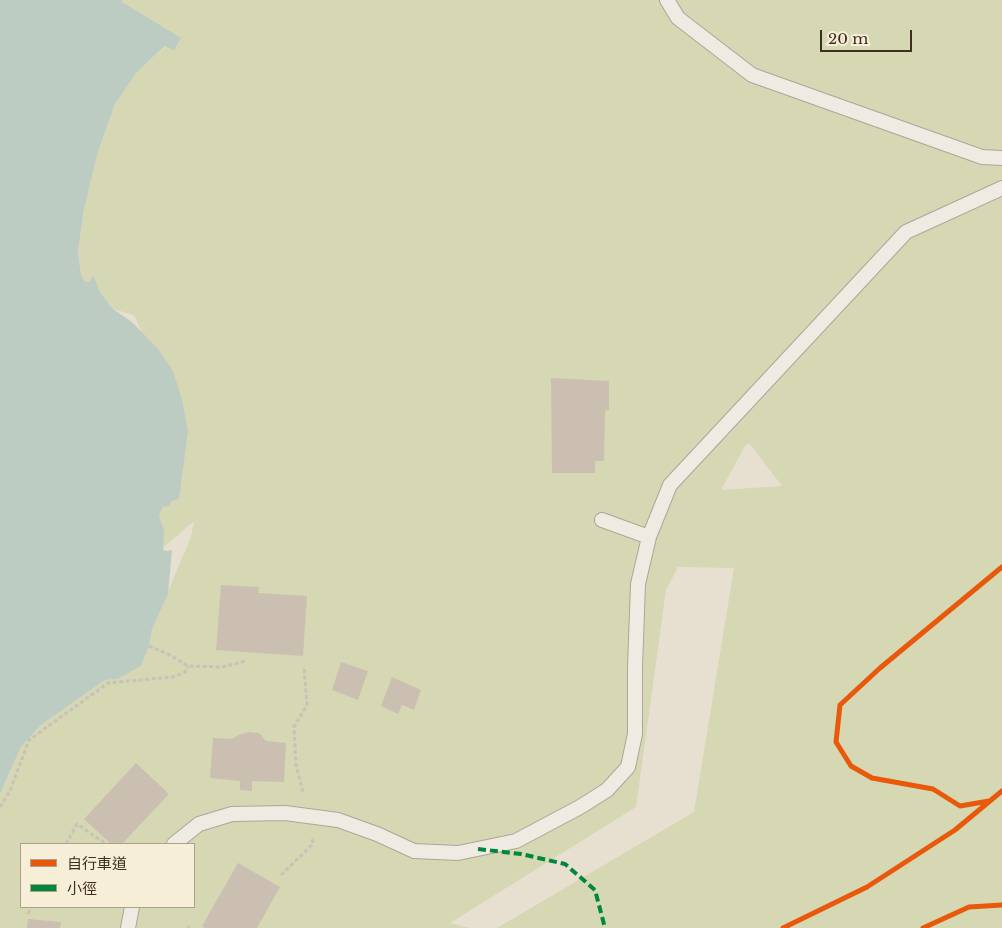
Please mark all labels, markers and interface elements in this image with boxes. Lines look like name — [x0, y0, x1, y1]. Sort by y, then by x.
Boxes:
scale bar — [822, 20, 914, 52]
text: 20 m — [828, 29, 868, 48]
legend — [20, 843, 195, 908]
text: 自行車道 — [67, 854, 127, 873]
text: 小徑 — [67, 879, 97, 898]

